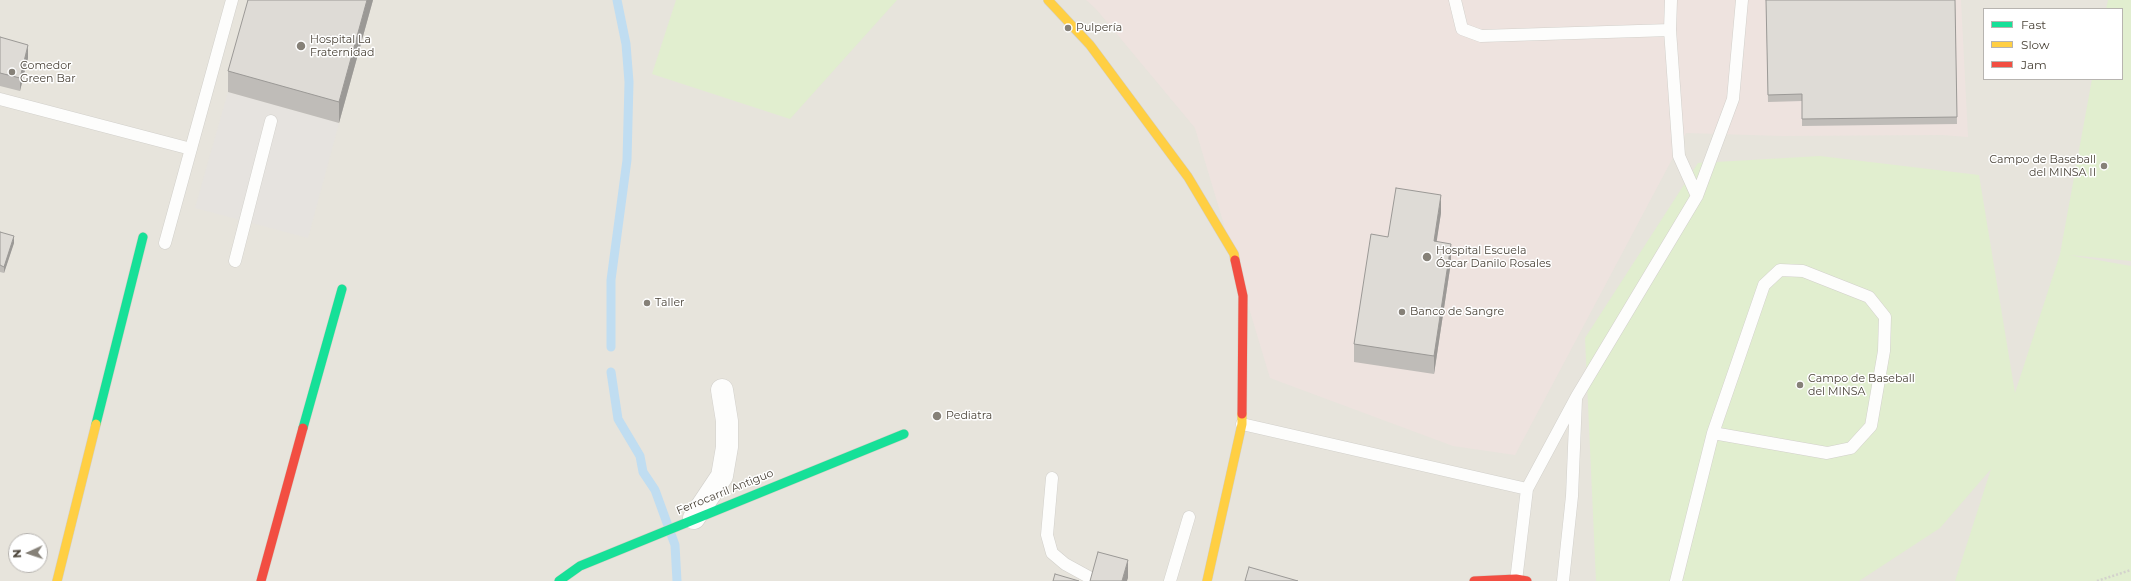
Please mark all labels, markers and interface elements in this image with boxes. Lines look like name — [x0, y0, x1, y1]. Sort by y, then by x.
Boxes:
legend — [1983, 8, 2123, 80]
text: Fast — [2021, 17, 2046, 32]
place label: Pulpería — [1076, 21, 1122, 35]
marker: Pulpería — [1063, 23, 1073, 33]
place label: Hospital La Fraternidad — [310, 33, 374, 59]
text: Slow — [2021, 37, 2050, 52]
marker: Hospital La Fraternidad — [295, 40, 307, 52]
text: Jam — [2021, 57, 2047, 72]
place label: Comedor Green Bar — [20, 59, 76, 85]
marker: Comedor Green Bar — [7, 67, 17, 77]
place label: Campo de Baseball del MINSA II — [1989, 153, 2096, 179]
marker: Campo de Baseball del MINSA II — [2099, 161, 2109, 171]
place label: Hospital Escuela Óscar Danilo Rosales — [1436, 244, 1551, 270]
marker: Hospital Escuela Óscar Danilo Rosales — [1421, 251, 1433, 263]
place label: Taller — [655, 296, 684, 310]
marker: Taller — [642, 298, 652, 308]
place label: Banco de Sangre — [1410, 305, 1504, 319]
marker: Banco de Sangre — [1397, 307, 1407, 317]
place label: Campo de Baseball del MINSA — [1808, 372, 1915, 398]
marker: Campo de Baseball del MINSA — [1795, 380, 1805, 390]
place label: Pediatra — [946, 409, 992, 423]
marker: Pediatra — [931, 410, 943, 422]
street label: Ferrocarril Antiguo — [674, 466, 776, 518]
north arrow — [8, 533, 48, 573]
text: N — [10, 549, 24, 558]

